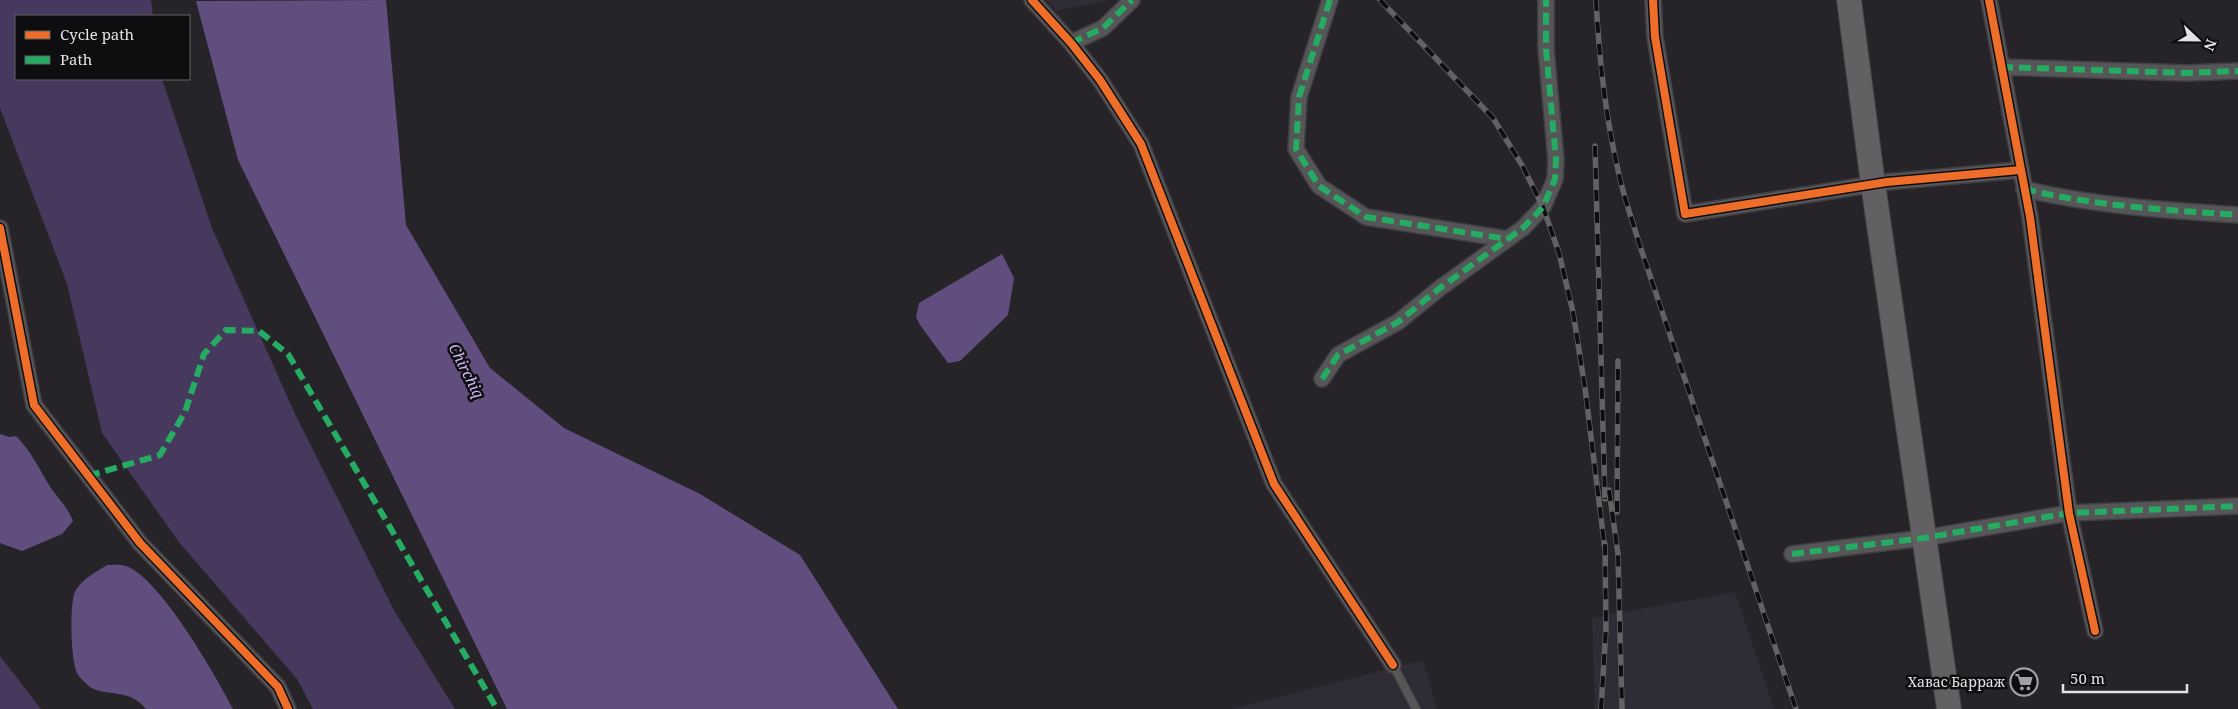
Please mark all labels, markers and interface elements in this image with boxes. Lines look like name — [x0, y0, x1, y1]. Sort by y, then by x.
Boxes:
legend — [15, 15, 190, 80]
north arrow — [2173, 15, 2223, 65]
text: Cycle path — [60, 24, 135, 44]
text: N — [2200, 36, 2221, 54]
text: Path — [60, 49, 93, 69]
water label: Chirchiq — [445, 340, 489, 402]
scale bar — [2063, 662, 2187, 694]
supermarket icon: Хавас Барраж — [2009, 667, 2039, 697]
text: 50 m — [2070, 668, 2105, 688]
place label: Хавас Барраж — [1908, 672, 2006, 691]

